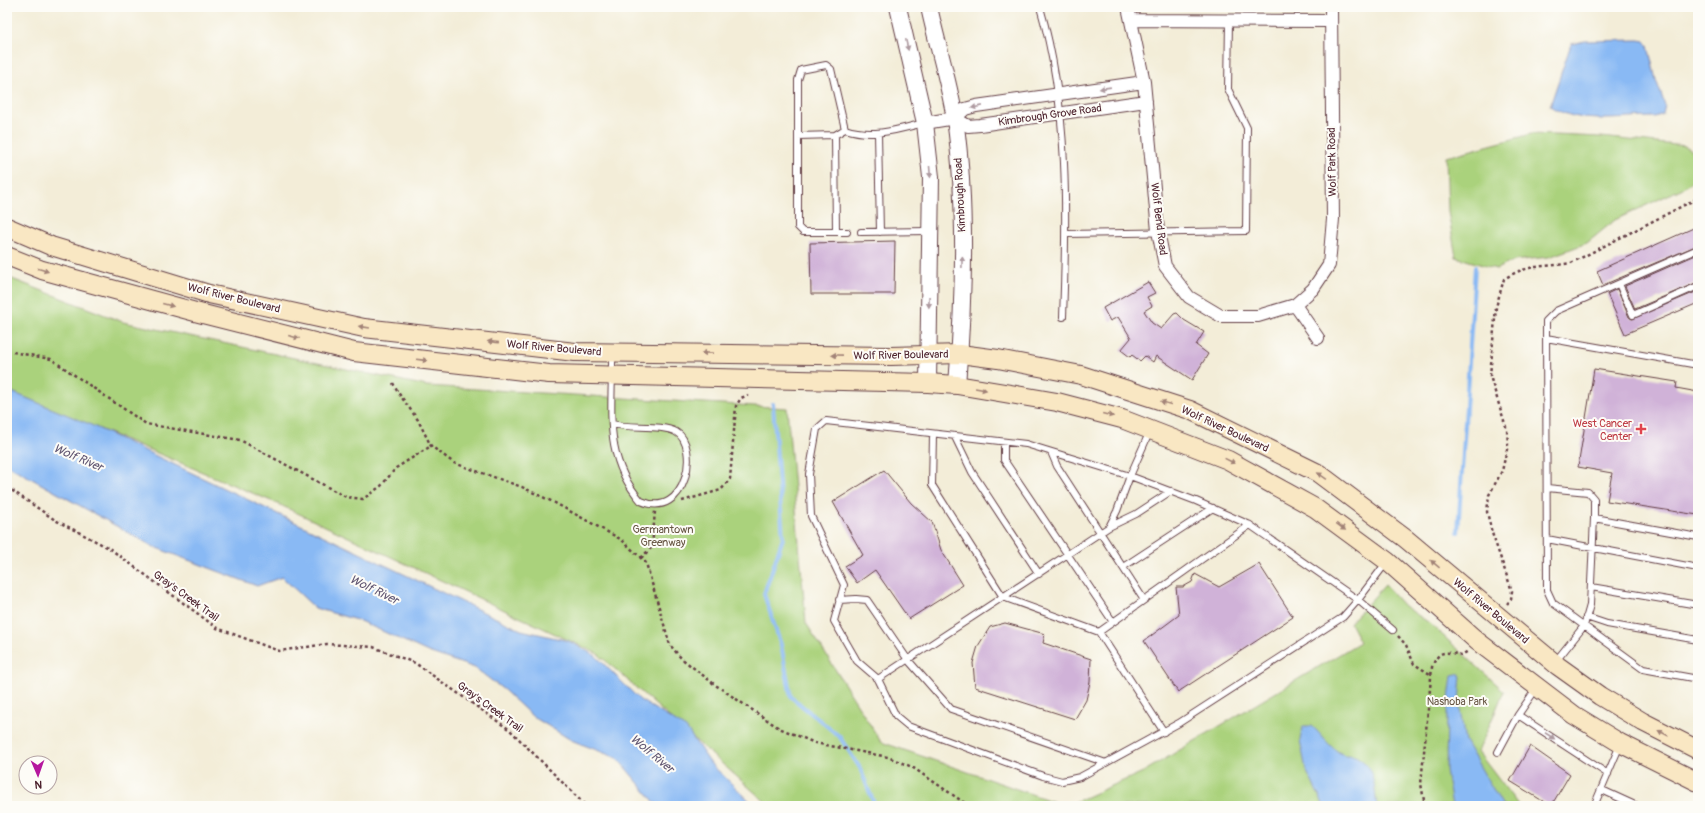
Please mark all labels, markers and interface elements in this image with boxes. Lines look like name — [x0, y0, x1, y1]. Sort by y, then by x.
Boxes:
one-way arrow — [904, 39, 910, 51]
one-way arrow — [1099, 85, 1111, 91]
street label: Kimbrough Grove Road — [997, 101, 1103, 129]
one-way arrow — [970, 104, 983, 110]
street label: Wolf Park Road — [1325, 127, 1339, 197]
street label: Kimbrough Road — [952, 157, 968, 233]
one-way arrow — [927, 166, 934, 179]
street label: Wolf Bend Road — [1148, 182, 1170, 256]
one-way arrow — [959, 255, 965, 268]
one-way arrow — [37, 268, 49, 274]
street label: Wolf River Boulevard — [186, 280, 282, 316]
one-way arrow — [926, 296, 932, 309]
one-way arrow — [163, 302, 175, 308]
one-way arrow — [358, 324, 370, 330]
one-way arrow — [288, 334, 301, 340]
street label: Wolf River Boulevard — [506, 337, 602, 359]
one-way arrow — [487, 339, 499, 346]
street label: Wolf River Boulevard — [853, 348, 949, 362]
one-way arrow — [701, 350, 713, 357]
one-way arrow — [830, 352, 843, 358]
one-way arrow — [416, 356, 428, 363]
one-way arrow — [975, 386, 987, 392]
one-way arrow — [1160, 400, 1172, 406]
street label: Wolf River Boulevard — [1179, 403, 1271, 455]
one-way arrow — [1102, 412, 1114, 418]
place label: West Cancer Center — [1573, 417, 1632, 443]
marker: West Cancer Center — [1635, 423, 1647, 435]
water label: Wolf River — [51, 441, 106, 476]
one-way arrow — [1224, 458, 1236, 464]
one-way arrow — [1316, 472, 1327, 480]
park label: Germantown Greenway — [632, 523, 694, 549]
one-way arrow — [1336, 523, 1347, 532]
one-way arrow — [1430, 560, 1441, 569]
street label: Gray's Creek Trail — [151, 568, 221, 624]
water label: Wolf River — [347, 572, 402, 609]
street label: Wolf River Boulevard — [1450, 575, 1532, 647]
street label: Gray's Creek Trail — [455, 679, 525, 735]
park label: Nashoba Park — [1427, 695, 1488, 708]
one-way arrow — [1657, 729, 1669, 736]
water label: Wolf River — [627, 732, 678, 778]
one-way arrow — [1544, 733, 1556, 740]
north arrow — [18, 755, 58, 795]
text: N — [34, 778, 42, 791]

